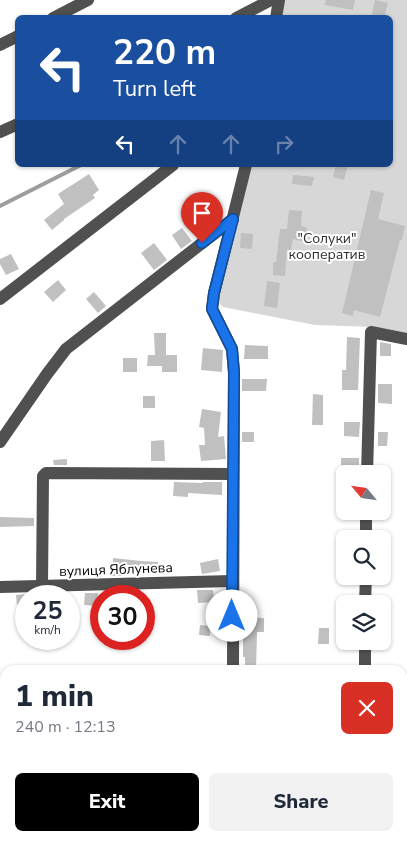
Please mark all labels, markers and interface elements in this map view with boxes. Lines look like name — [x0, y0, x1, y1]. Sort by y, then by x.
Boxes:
text: 220 m — [113, 29, 216, 76]
icon: left — [30, 35, 95, 100]
text: Turn left — [113, 74, 196, 104]
icon: left — [111, 130, 139, 158]
icon: ahead — [164, 130, 192, 158]
icon: ahead — [217, 130, 245, 158]
icon: right — [270, 130, 298, 158]
pin — [181, 192, 223, 243]
icon: arrive — [188, 199, 216, 227]
park label: "Солуки" кооператив — [289, 229, 366, 264]
north arrow — [336, 465, 391, 520]
map controls — [336, 465, 391, 650]
button: search — [336, 530, 391, 585]
street label: вулиця Яблунева — [59, 558, 173, 581]
speed limit sign: 30 — [90, 585, 155, 650]
position arrow — [205, 589, 257, 641]
text: 25 — [32, 594, 63, 628]
button: layers — [336, 595, 391, 650]
text: km/h — [34, 622, 61, 638]
text: 1 min — [15, 676, 94, 717]
button: close — [341, 682, 393, 734]
text: 240 m · 12:13 — [15, 716, 116, 738]
button: Exit — [15, 773, 199, 831]
button: Share — [209, 773, 393, 831]

